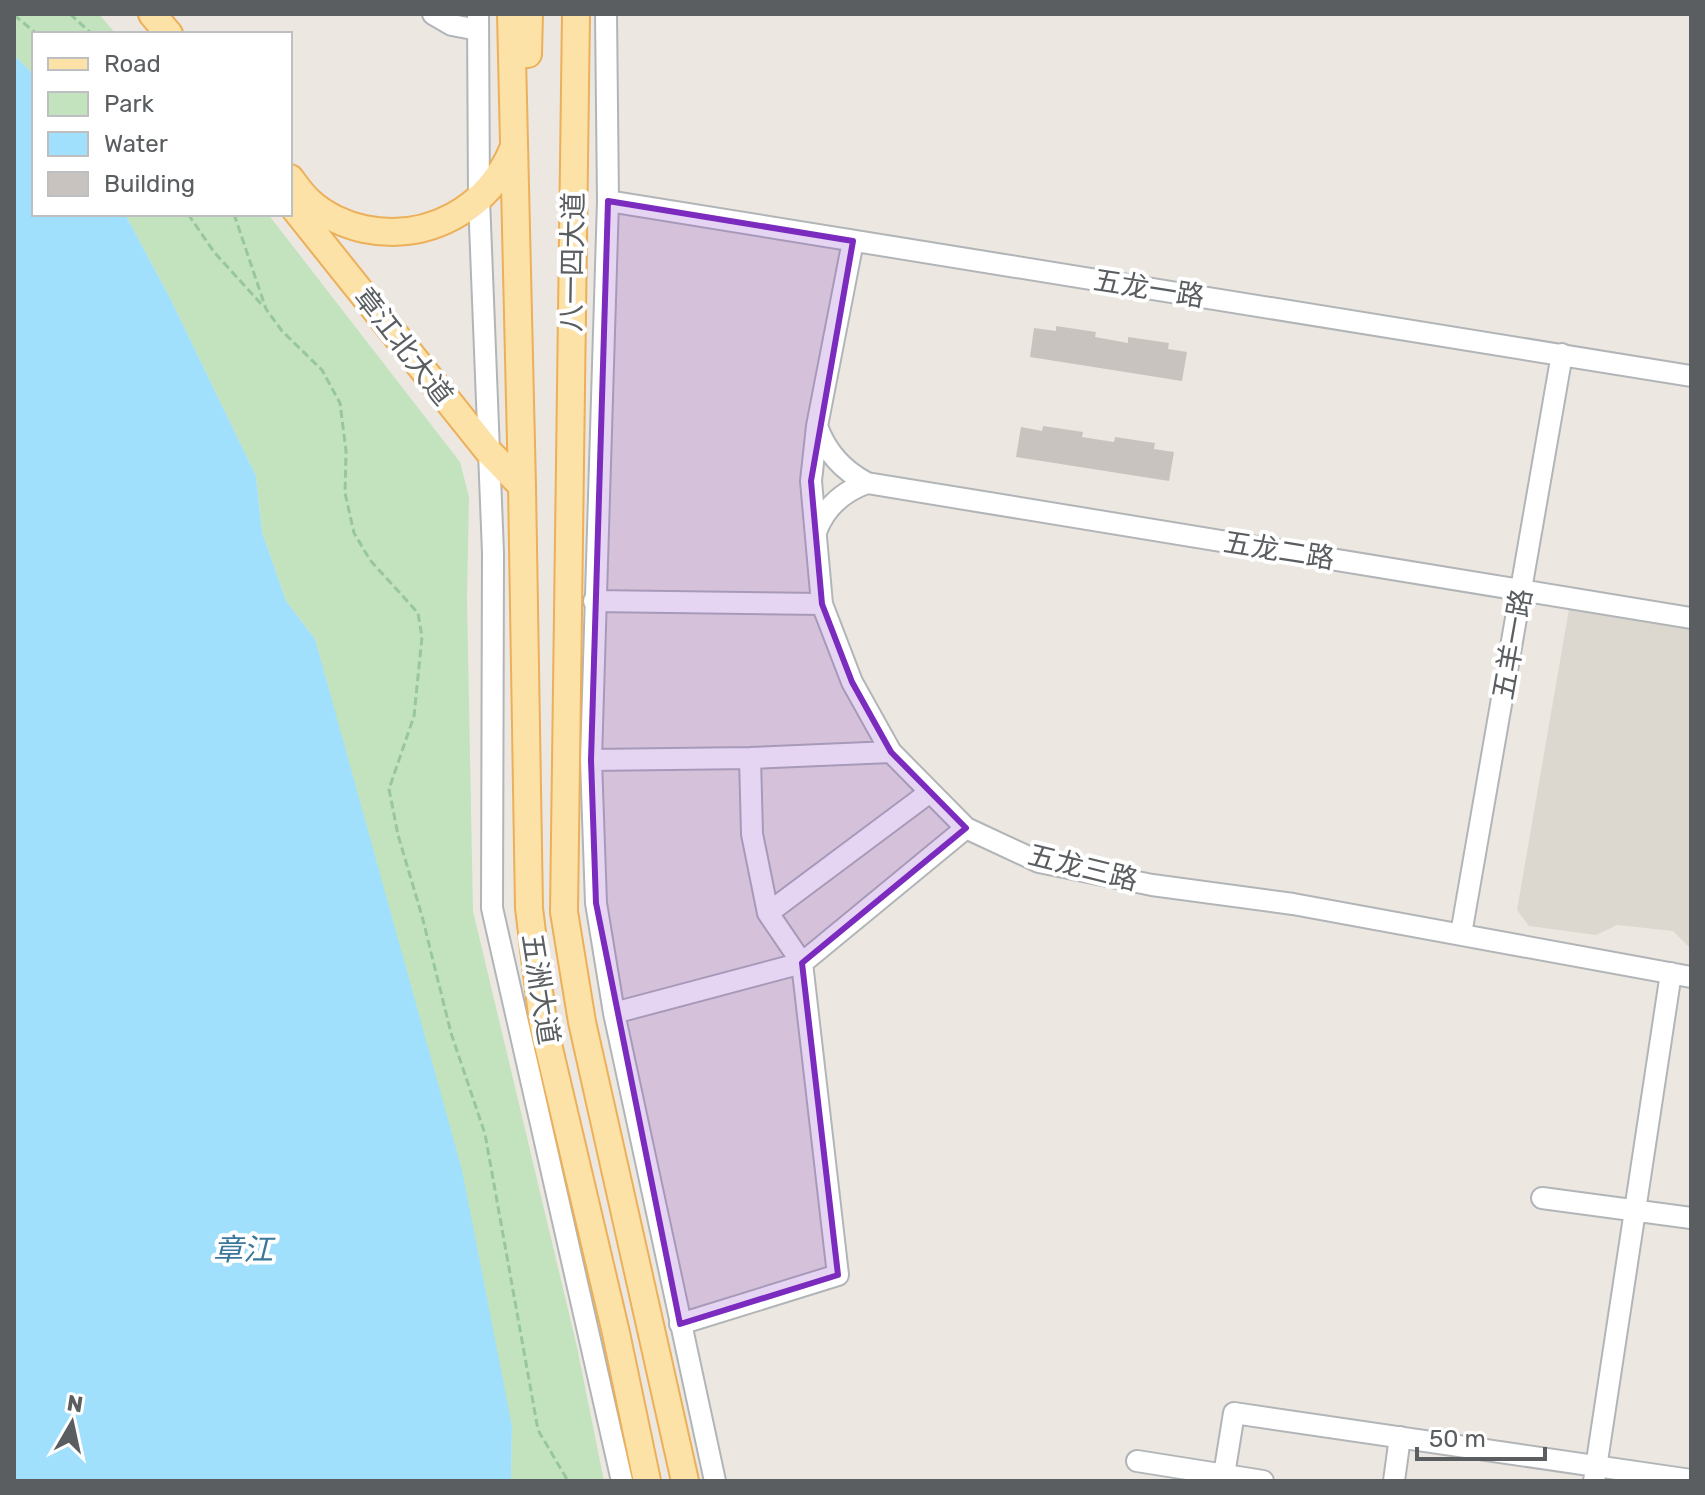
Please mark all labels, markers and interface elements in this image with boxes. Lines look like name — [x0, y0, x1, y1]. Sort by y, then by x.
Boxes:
legend — [32, 32, 292, 216]
text: Road — [104, 50, 161, 78]
text: Park — [104, 90, 155, 118]
text: Water — [104, 130, 168, 158]
text: Building — [104, 170, 195, 198]
street label: 八一四大道 — [555, 192, 590, 332]
street label: 五龙一路 — [1091, 263, 1207, 314]
street label: 章江北大道 — [348, 281, 460, 412]
street label: 五龙二路 — [1221, 525, 1337, 576]
street label: 五羊一路 — [1487, 586, 1538, 702]
street label: 五龙三路 — [1025, 838, 1141, 897]
street label: 五洲大道 — [515, 931, 566, 1047]
water label: 章江 — [213, 1232, 276, 1268]
north arrow — [32, 1383, 112, 1463]
text: N — [65, 1389, 85, 1418]
scale bar — [1417, 1411, 1545, 1461]
text: 50 m — [1429, 1425, 1486, 1453]

